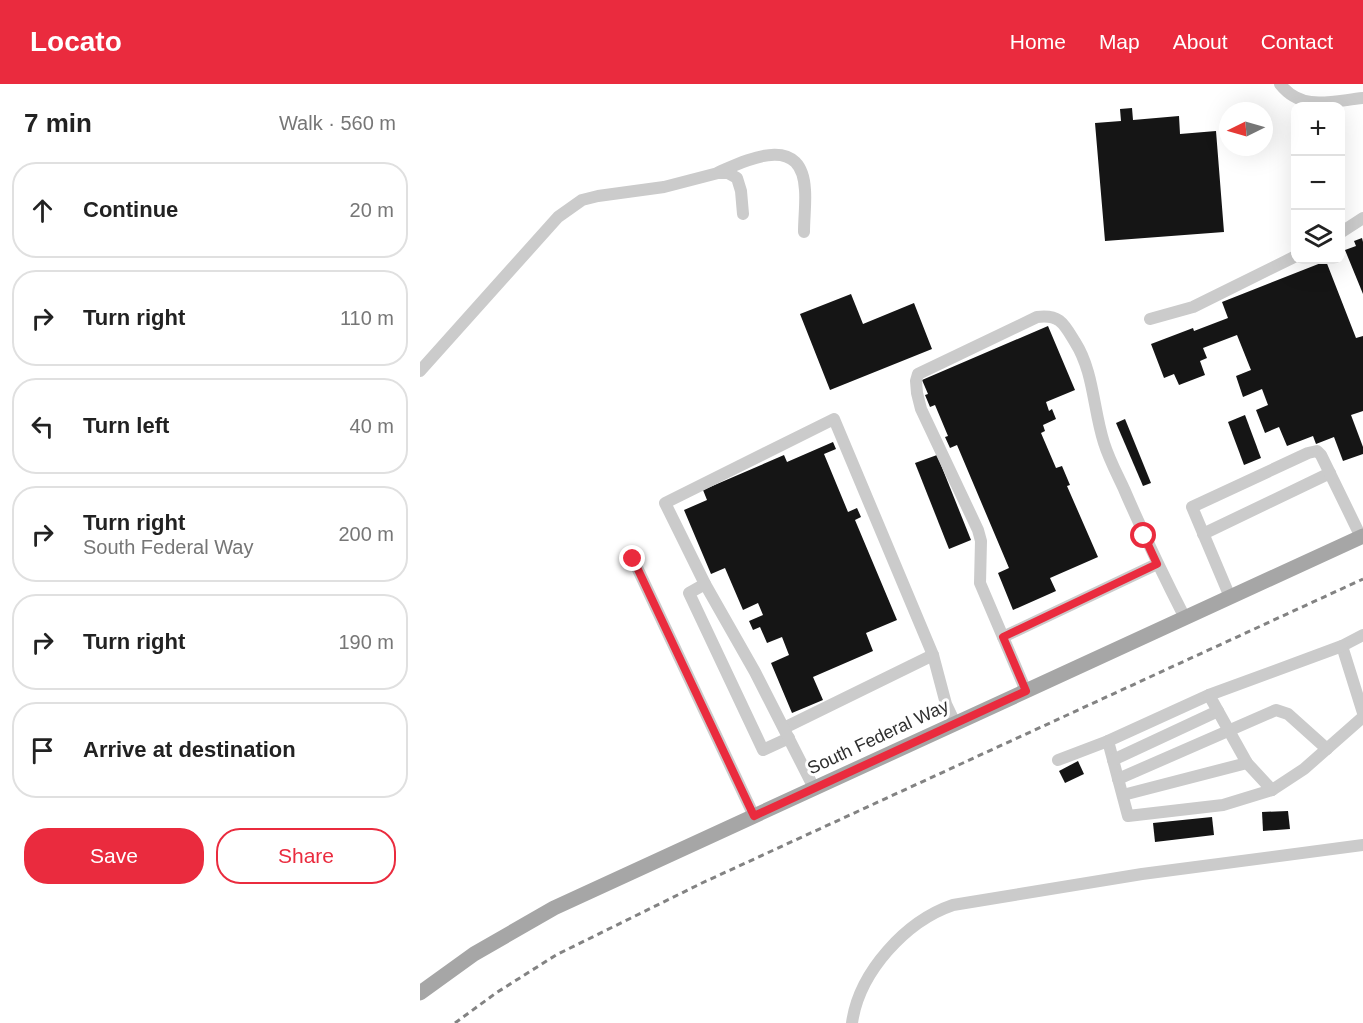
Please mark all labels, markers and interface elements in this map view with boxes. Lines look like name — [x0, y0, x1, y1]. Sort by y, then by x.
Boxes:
text: Locato — [30, 26, 122, 57]
text: Home — [1010, 30, 1066, 53]
text: Map — [1099, 30, 1140, 53]
text: About — [1173, 30, 1228, 53]
text: Contact — [1261, 30, 1333, 53]
north arrow — [1219, 102, 1273, 156]
map controls — [1291, 102, 1345, 264]
button: + — [1291, 102, 1345, 156]
text: 7 min — [24, 108, 92, 138]
text: Walk · 560 m — [279, 112, 396, 134]
button: − — [1291, 156, 1345, 210]
icon: ahead — [26, 194, 59, 227]
text: Continue — [83, 197, 178, 222]
text: 20 m — [350, 199, 394, 221]
button: layers — [1291, 210, 1345, 264]
icon: right — [26, 302, 59, 335]
text: Turn right — [83, 305, 185, 330]
text: 110 m — [340, 307, 394, 329]
icon: left — [26, 410, 59, 443]
text: Turn left — [83, 413, 169, 438]
text: 40 m — [350, 415, 394, 437]
text: Turn right — [83, 510, 185, 535]
icon: right — [26, 518, 59, 551]
route start — [1130, 522, 1156, 548]
text: 200 m — [338, 523, 394, 545]
text: South Federal Way — [83, 536, 253, 558]
route end — [619, 545, 645, 571]
icon: right — [26, 626, 59, 659]
text: Turn right — [83, 629, 185, 654]
text: 190 m — [338, 631, 394, 653]
street label: South Federal Way — [804, 696, 952, 778]
icon: arrive — [26, 734, 59, 767]
text: Arrive at destination — [83, 737, 296, 762]
button: Save — [24, 828, 204, 884]
button: Share — [216, 828, 396, 884]

